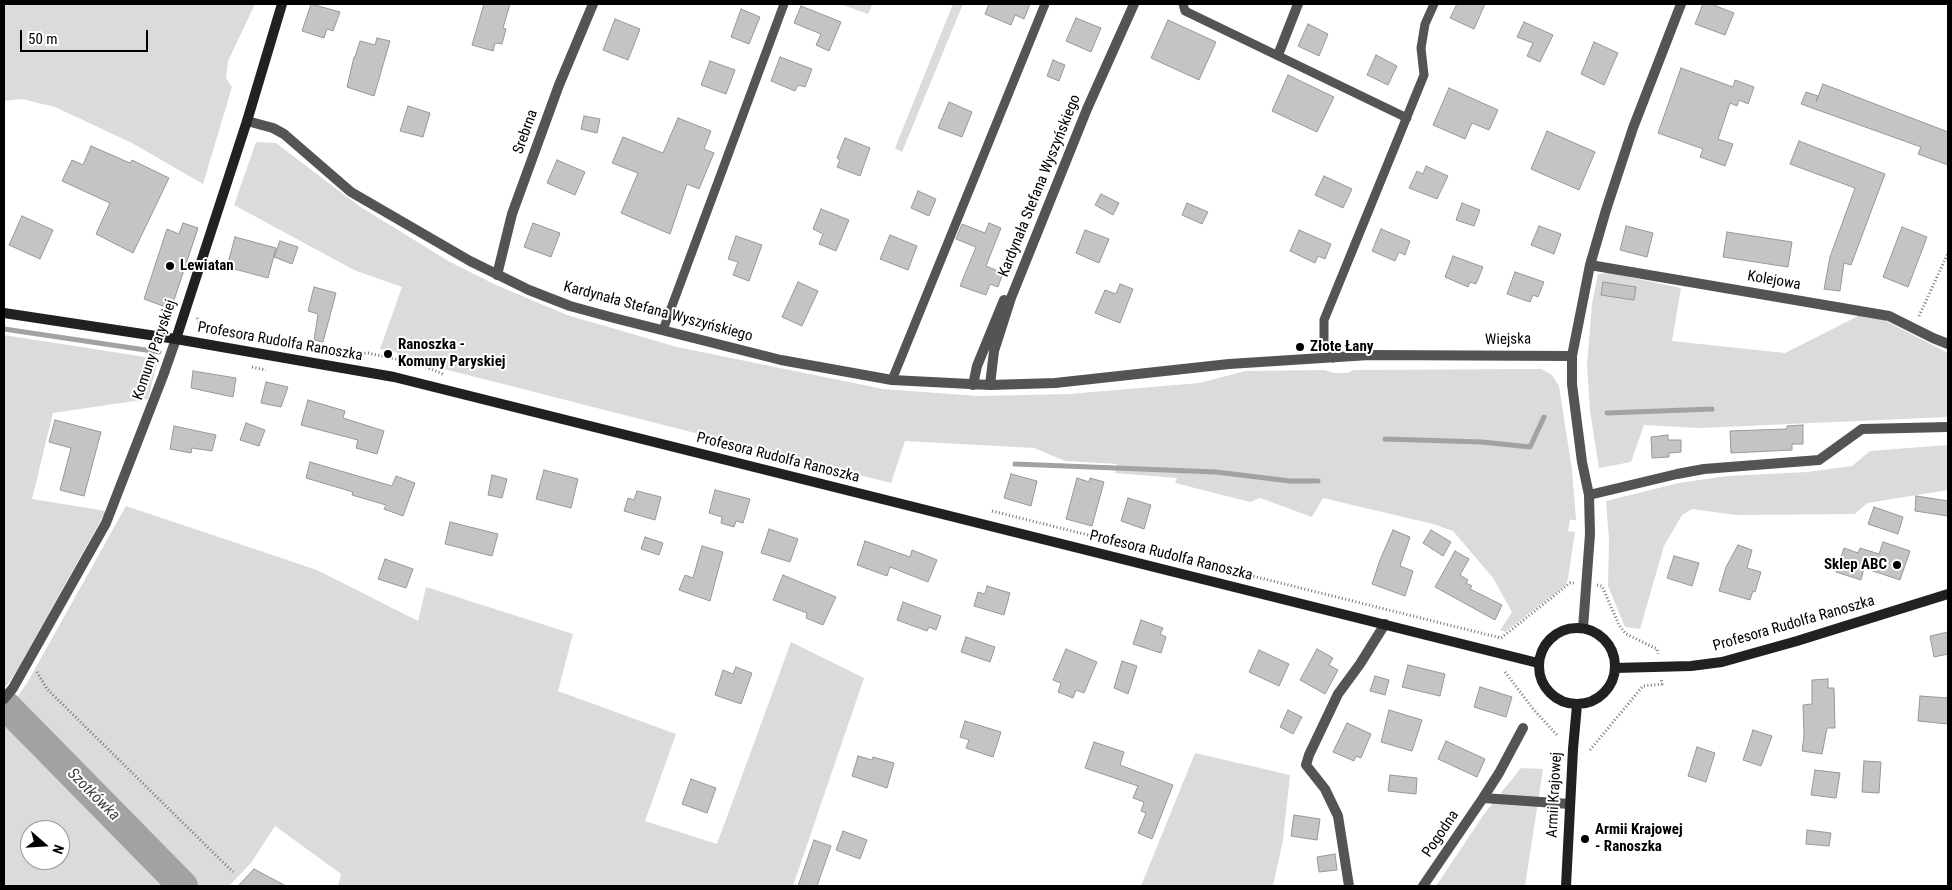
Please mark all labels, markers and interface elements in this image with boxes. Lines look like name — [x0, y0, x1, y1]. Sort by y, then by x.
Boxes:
scale bar — [22, 20, 150, 52]
text: 50 m — [28, 30, 58, 48]
street label: Kardynała Stefana Wyszyńskiego — [995, 92, 1085, 280]
street label: Srebrna — [510, 107, 542, 157]
place label: Lewiatan — [180, 257, 234, 275]
marker: Lewiatan — [164, 260, 176, 272]
street label: Kolejowa — [1746, 267, 1802, 295]
street label: Kardynała Stefana Wyszyńskiego — [561, 278, 755, 346]
street label: Komuny Paryskiej — [129, 298, 181, 402]
street label: Profesora Rudolfa Ranoszka — [196, 319, 364, 365]
street label: Wiejska — [1485, 331, 1531, 349]
place label: Ranoszka - Komuny Paryskiej — [398, 336, 505, 371]
place label: Złote Łany — [1310, 338, 1373, 356]
marker: Złote Łany — [1294, 341, 1306, 353]
marker: Ranoszka - Komuny Paryskiej — [382, 348, 394, 360]
street label: Profesora Rudolfa Ranoszka — [695, 429, 861, 487]
street label: Profesora Rudolfa Ranoszka — [1088, 527, 1254, 585]
place label: Sklep ABC — [1824, 556, 1887, 574]
marker: Sklep ABC — [1891, 559, 1903, 571]
street label: Profesora Rudolfa Ranoszka — [1711, 592, 1877, 656]
street label: Armii Krajowej — [1544, 752, 1566, 838]
water label: Szotkówka — [63, 765, 123, 825]
street label: Pogodna — [1419, 807, 1463, 861]
north arrow — [20, 820, 70, 870]
place label: Armii Krajowej - Ranoszka — [1595, 821, 1683, 856]
marker: Armii Krajowej - Ranoszka — [1579, 833, 1591, 845]
text: N — [49, 843, 67, 856]

